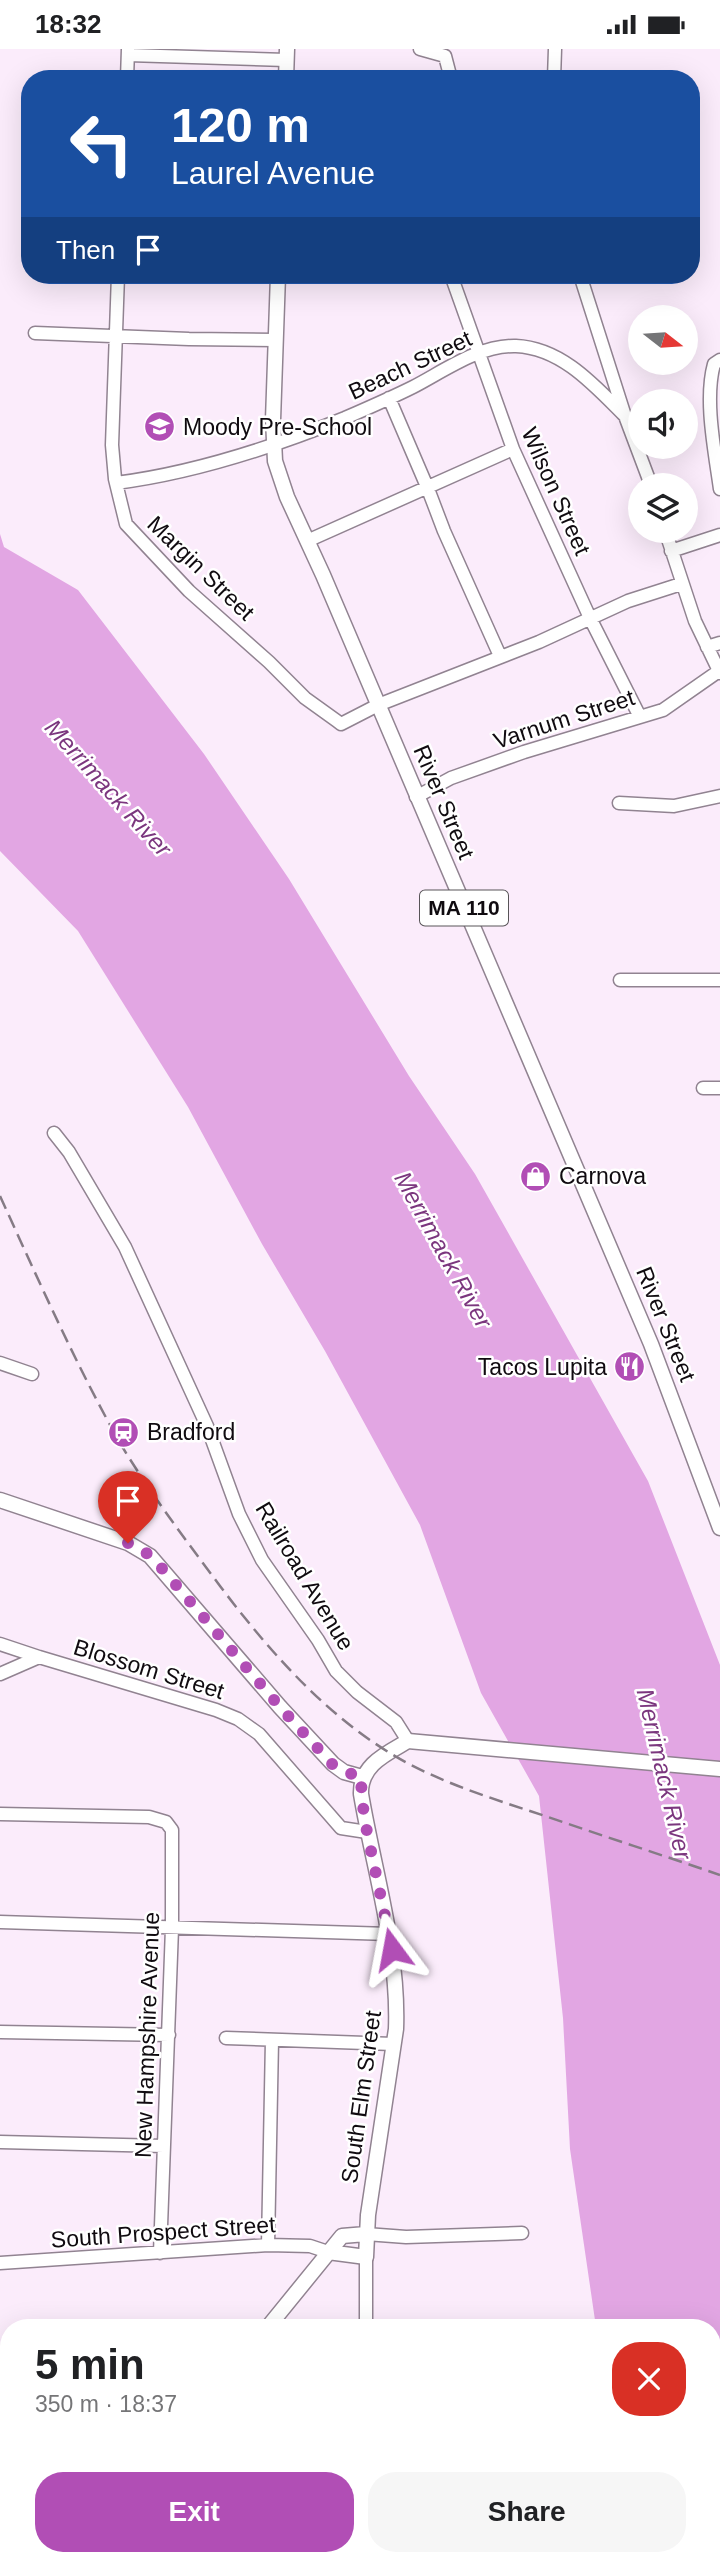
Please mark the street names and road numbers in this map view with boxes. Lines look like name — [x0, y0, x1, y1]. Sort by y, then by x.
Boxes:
street label: Beach Street — [344, 325, 476, 405]
street label: Wilson Street — [516, 423, 596, 559]
street label: Margin Street — [142, 511, 260, 626]
street label: Varnum Street — [490, 684, 638, 754]
street label: River Street — [408, 741, 480, 864]
road number: MA 110 — [420, 891, 508, 925]
street label: River Street — [631, 1263, 701, 1386]
street label: Railroad Avenue — [250, 1497, 360, 1655]
street label: Blossom Street — [71, 1634, 228, 1704]
street label: New Hampshire Avenue — [130, 1911, 164, 2159]
street label: South Elm Street — [336, 2009, 386, 2185]
street label: South Prospect Street — [50, 2211, 277, 2253]

